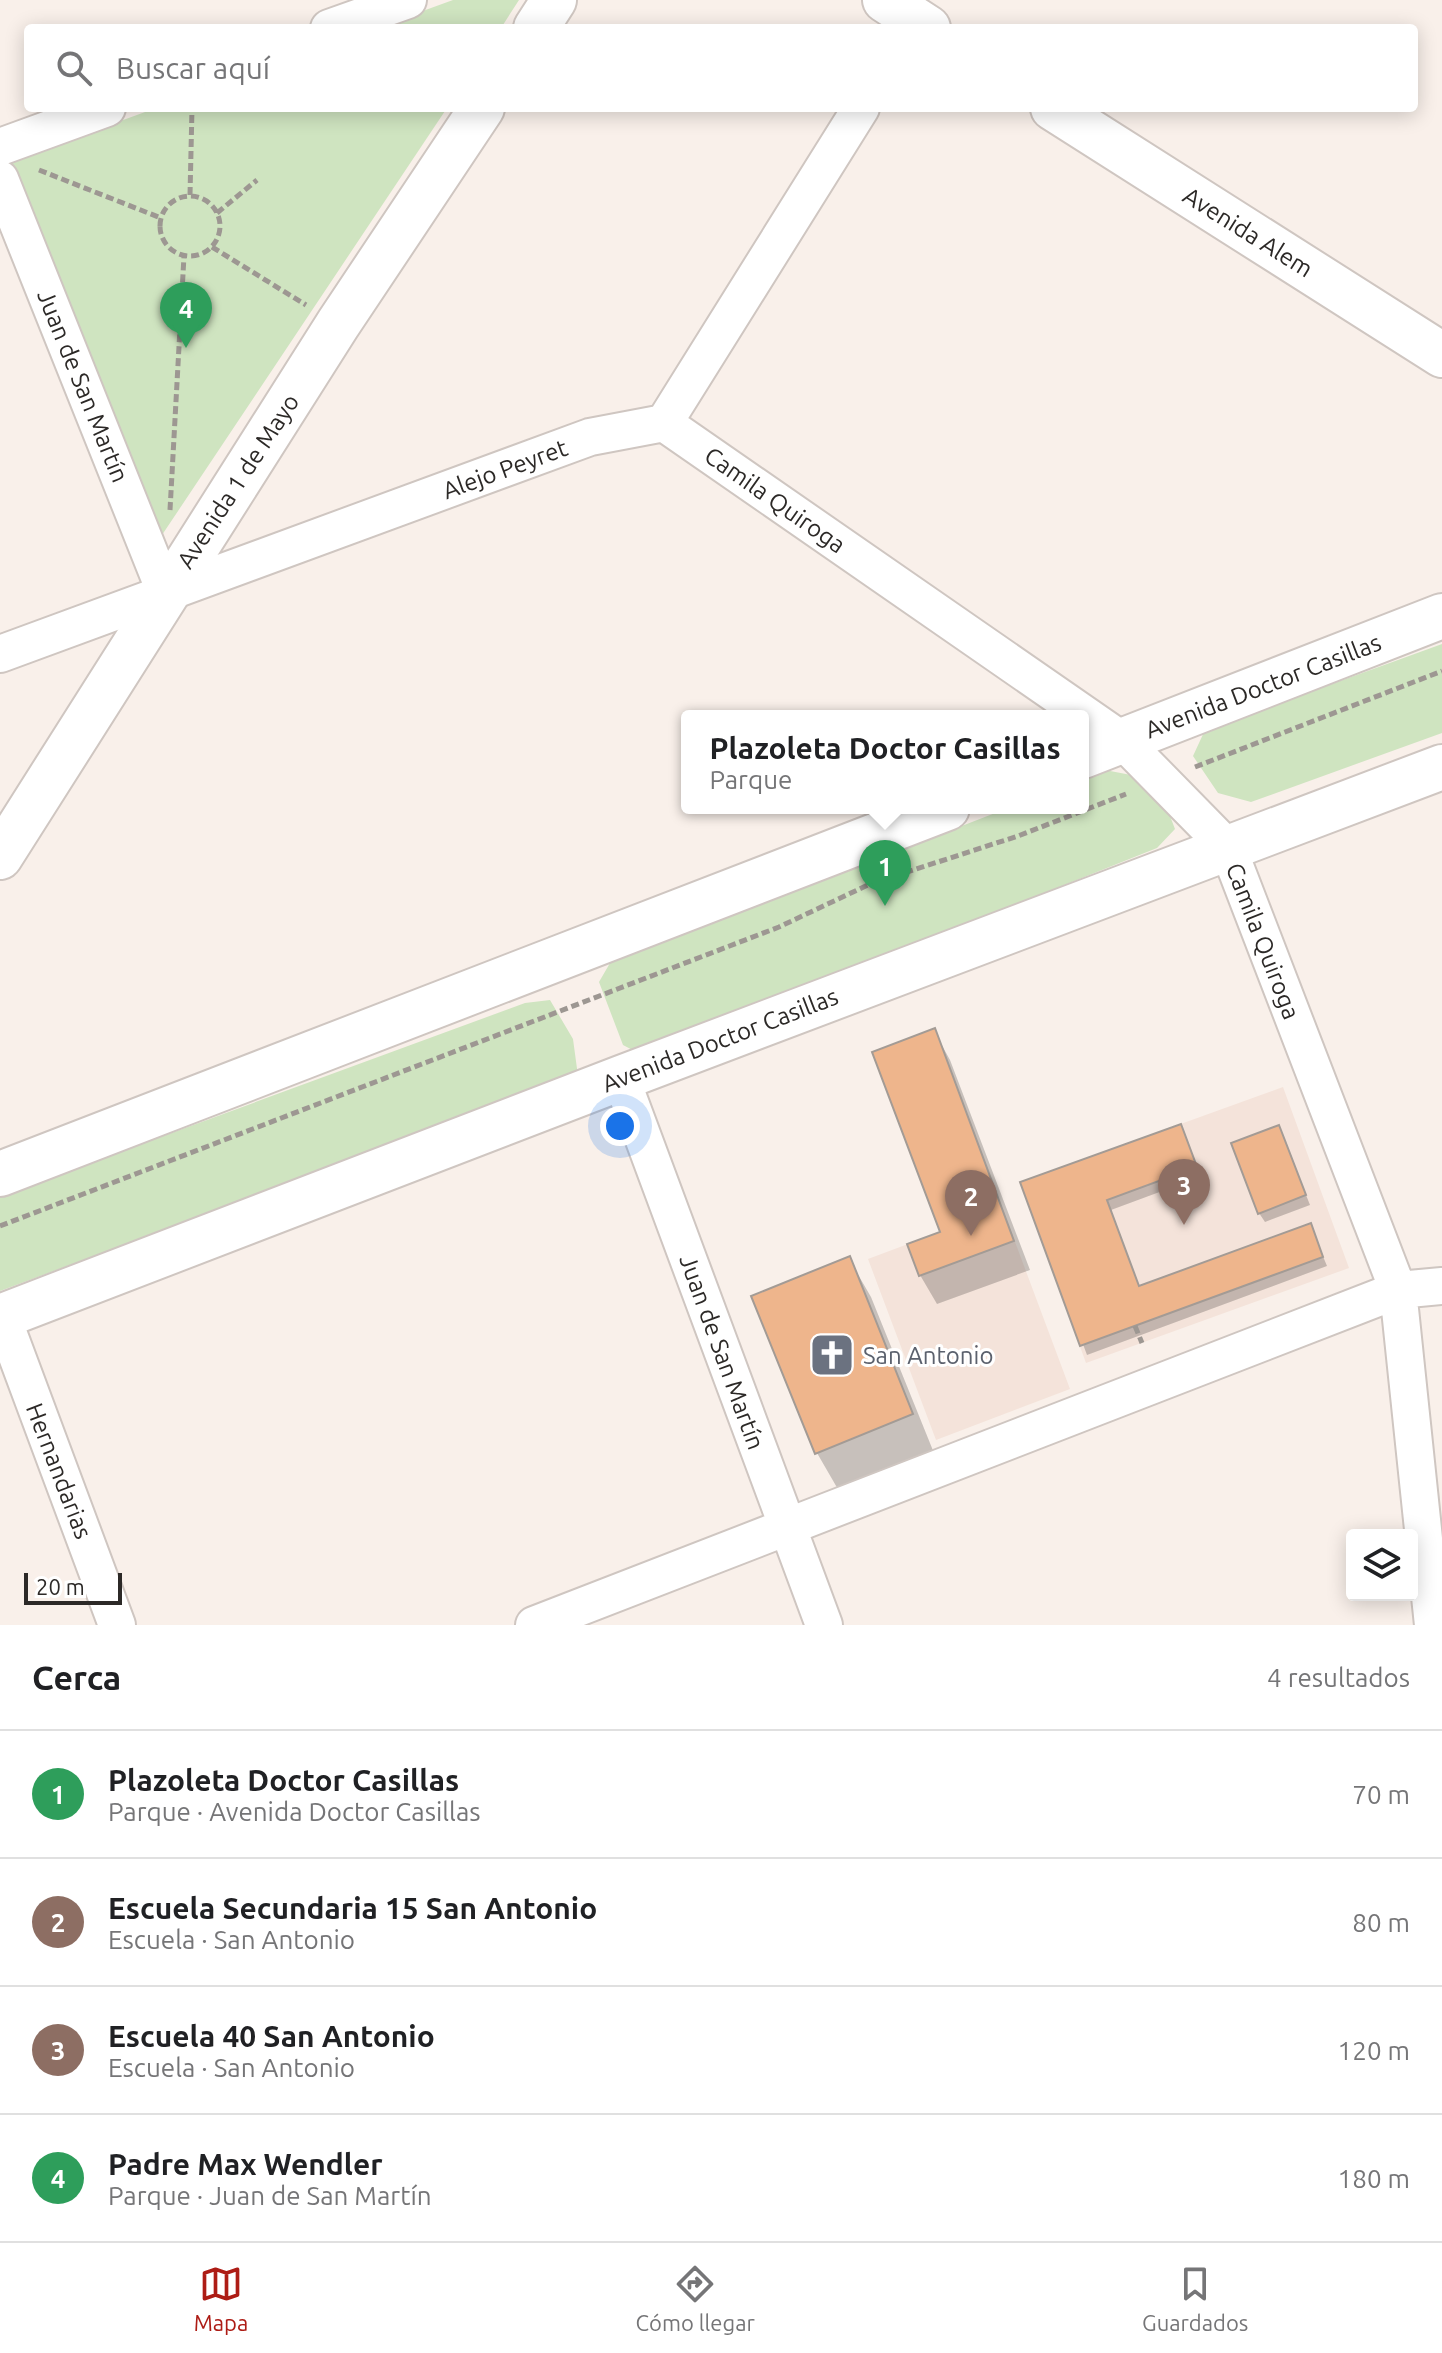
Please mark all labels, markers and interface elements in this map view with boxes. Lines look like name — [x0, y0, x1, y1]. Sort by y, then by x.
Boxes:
search box — [24, 24, 1418, 112]
icon: search — [52, 46, 96, 90]
text: Buscar aquí — [116, 51, 270, 85]
street label: Avenida Alem — [1178, 181, 1318, 283]
pin: 4 — [160, 282, 212, 348]
street label: Juan de San Martín — [32, 286, 134, 486]
street label: Avenida 1 de Mayo — [172, 389, 304, 573]
street label: Alejo Peyret — [439, 434, 572, 504]
street label: Camila Quiroga — [700, 442, 850, 558]
street label: Avenida Doctor Casillas — [1141, 629, 1385, 743]
popup — [681, 710, 1089, 814]
text: Plazoleta Doctor Casillas — [709, 731, 1061, 765]
text: Parque — [709, 765, 792, 794]
pin: 1 — [859, 840, 911, 906]
street label: Camila Quiroga — [1221, 859, 1305, 1023]
street label: Avenida Doctor Casillas — [598, 983, 842, 1097]
your location — [600, 1106, 640, 1146]
pin: 3 — [1158, 1159, 1210, 1225]
pin: 2 — [945, 1170, 997, 1236]
street label: Juan de San Martín — [674, 1251, 770, 1453]
church icon: San Antonio — [808, 1331, 856, 1379]
place label: San Antonio — [863, 1342, 993, 1369]
street label: Hernandarias — [21, 1399, 97, 1543]
map controls — [1346, 1529, 1418, 1601]
button: layers — [1346, 1529, 1418, 1601]
scale bar — [24, 1569, 122, 1605]
text: 20 m — [36, 1574, 85, 1599]
text: Cerca — [32, 1658, 121, 1696]
text: 4 resultados — [1267, 1663, 1410, 1692]
text: Plazoleta Doctor Casillas — [108, 1763, 459, 1797]
text: 1 — [51, 1780, 65, 1809]
text: 70 m — [1352, 1780, 1410, 1809]
text: Parque · Avenida Doctor Casillas — [108, 1797, 481, 1826]
text: Escuela Secundaria 15 San Antonio — [108, 1891, 597, 1925]
text: 2 — [51, 1908, 65, 1937]
text: 80 m — [1352, 1908, 1410, 1937]
text: Escuela · San Antonio — [108, 1925, 355, 1954]
text: Escuela 40 San Antonio — [108, 2019, 435, 2053]
text: 3 — [51, 2036, 65, 2065]
text: 120 m — [1338, 2036, 1410, 2065]
text: Escuela · San Antonio — [108, 2053, 355, 2082]
text: Padre Max Wendler — [108, 2147, 383, 2181]
text: 4 — [51, 2164, 65, 2193]
text: 180 m — [1338, 2164, 1410, 2193]
text: Parque · Juan de San Martín — [108, 2181, 432, 2210]
tab: Mapa — [194, 2262, 248, 2335]
tab: Cómo llegar — [636, 2262, 755, 2335]
tab: Guardados — [1142, 2262, 1248, 2335]

